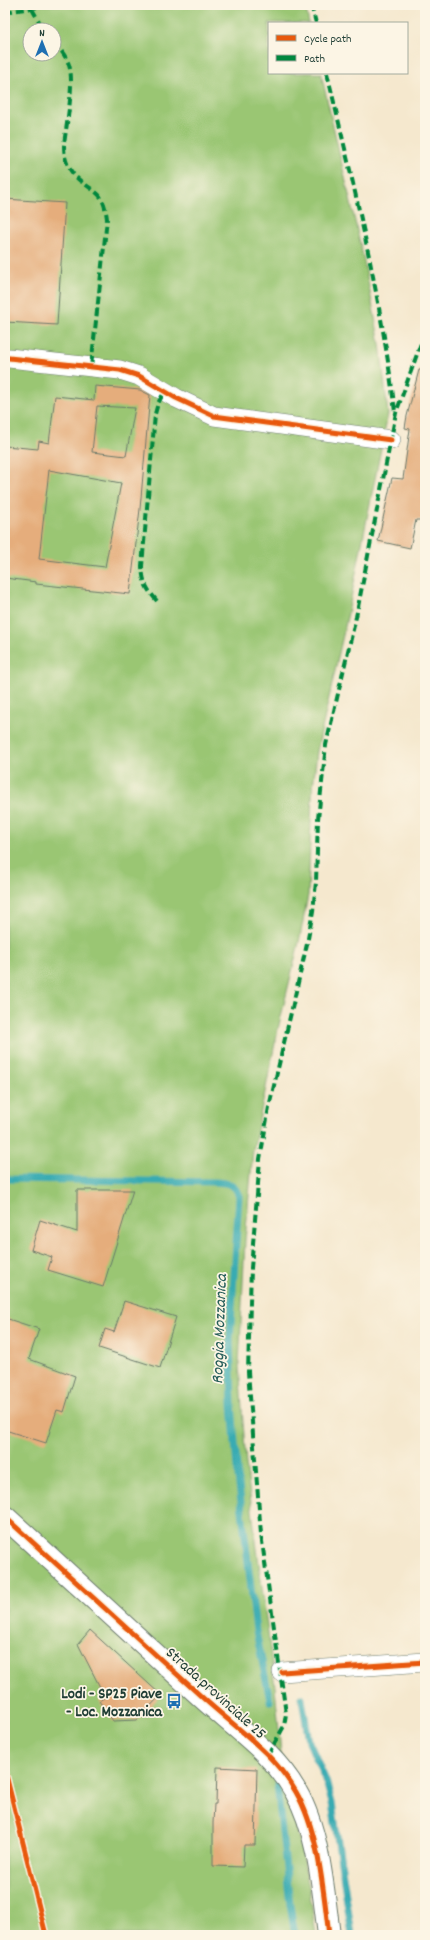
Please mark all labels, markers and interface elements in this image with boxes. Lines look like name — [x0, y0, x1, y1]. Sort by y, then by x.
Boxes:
north arrow — [22, 22, 62, 62]
legend — [268, 22, 408, 74]
text: N — [39, 26, 45, 42]
text: Cycle path — [304, 31, 352, 48]
text: Path — [304, 51, 325, 68]
water label: Roggia Mozzanica — [207, 1273, 235, 1384]
street label: Strada provinciale 25 — [160, 1642, 271, 1745]
place label: Lodi - SP25 Piave - Loc. Mozzanica — [61, 1683, 163, 1724]
bus stop icon: Lodi - SP25 Piave - Loc. Mozzanica — [165, 1692, 183, 1710]

